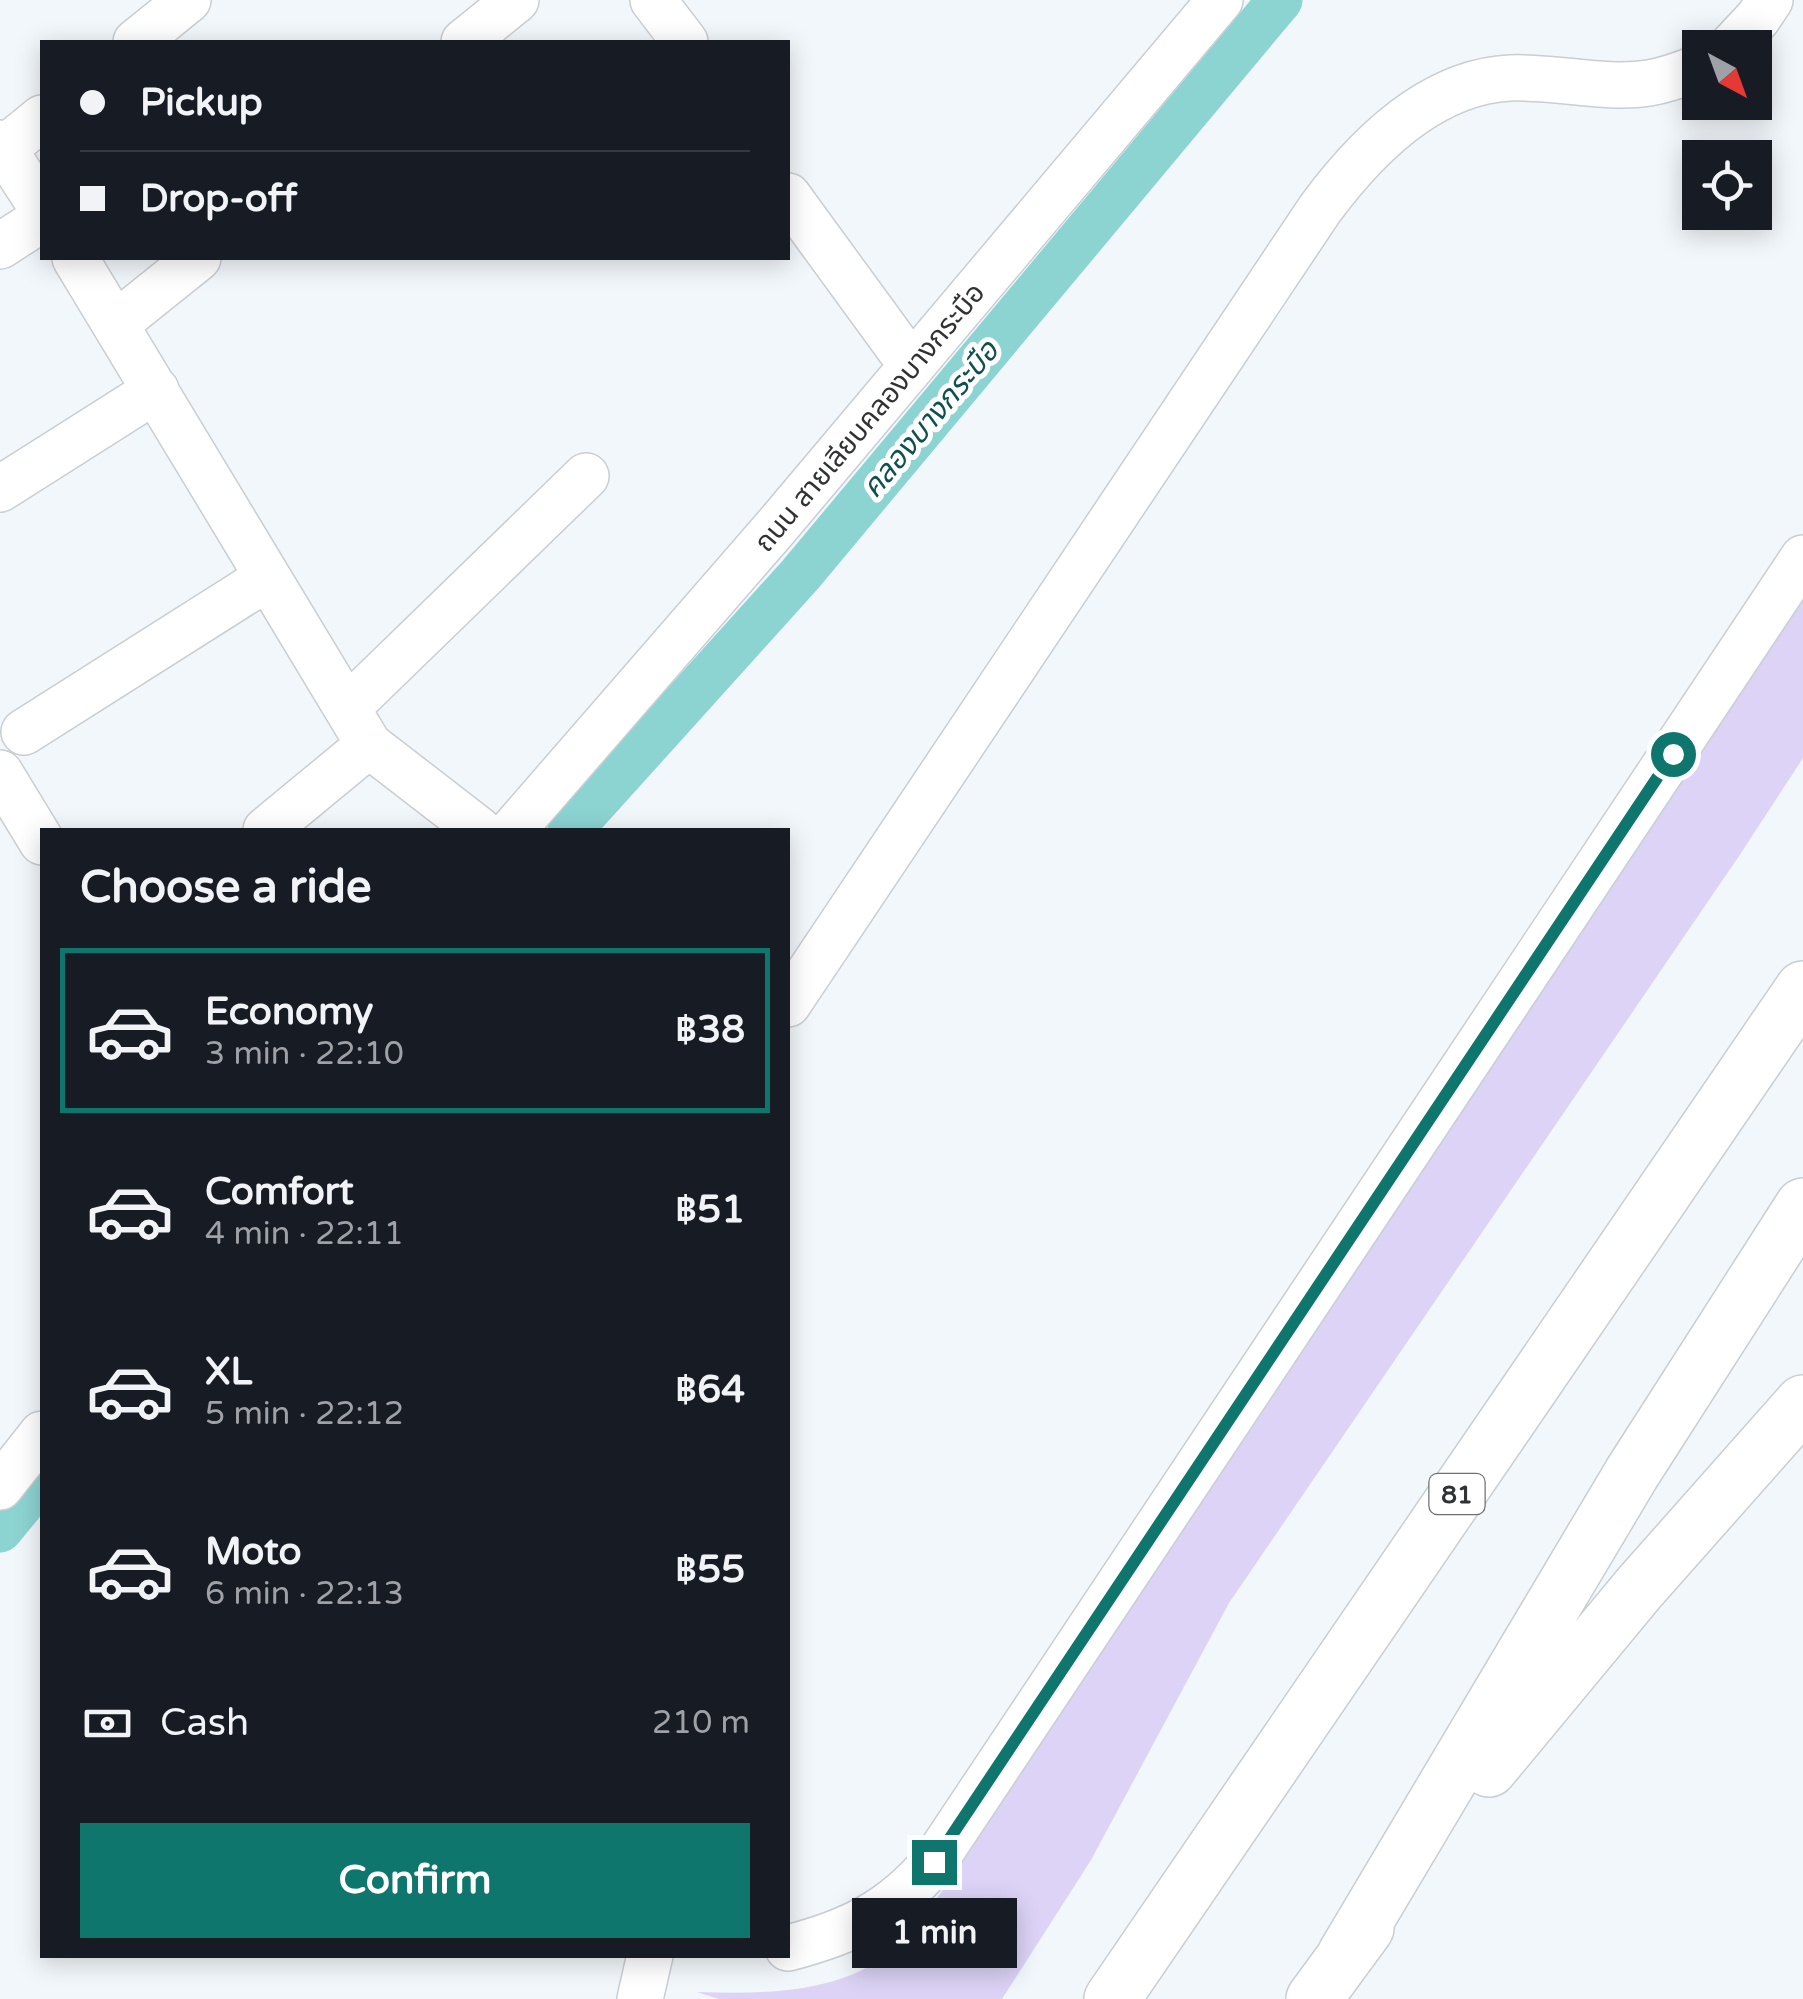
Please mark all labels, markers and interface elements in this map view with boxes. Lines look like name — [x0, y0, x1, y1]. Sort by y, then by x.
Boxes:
north arrow — [1682, 30, 1772, 120]
map controls — [1682, 30, 1772, 230]
text: Pickup — [140, 80, 263, 126]
button: locate — [1682, 140, 1772, 230]
text: Drop-off — [140, 176, 297, 222]
street label: ถนน สายเลียบคลองบางกระบือ — [747, 276, 991, 558]
water label: คลองบางกระบือ — [854, 333, 1006, 505]
route start — [1651, 732, 1696, 777]
text: Choose a ride — [80, 861, 371, 915]
icon: car — [85, 986, 175, 1076]
text: Economy — [205, 989, 373, 1035]
text: ฿38 — [675, 1007, 745, 1053]
text: 3 min · 22:10 — [205, 1035, 404, 1073]
icon: car — [85, 1166, 175, 1256]
text: Comfort — [205, 1169, 354, 1215]
text: ฿51 — [675, 1187, 745, 1233]
text: 4 min · 22:11 — [205, 1215, 404, 1253]
icon: car — [85, 1346, 175, 1436]
text: XL — [205, 1349, 252, 1395]
text: ฿64 — [675, 1367, 745, 1413]
text: 5 min · 22:12 — [205, 1395, 404, 1433]
road number: 81 — [1430, 1474, 1484, 1514]
icon: car — [85, 1526, 175, 1616]
text: Moto — [205, 1529, 301, 1575]
text: ฿55 — [675, 1547, 745, 1593]
text: 6 min · 22:13 — [205, 1575, 404, 1613]
icon: cash — [80, 1696, 135, 1751]
text: Cash — [160, 1700, 249, 1746]
text: 210 m — [652, 1704, 750, 1742]
button: Confirm — [80, 1823, 750, 1938]
route end — [912, 1840, 957, 1885]
callout: 1 min — [852, 1897, 1016, 1967]
text: 1 min — [892, 1914, 977, 1952]

